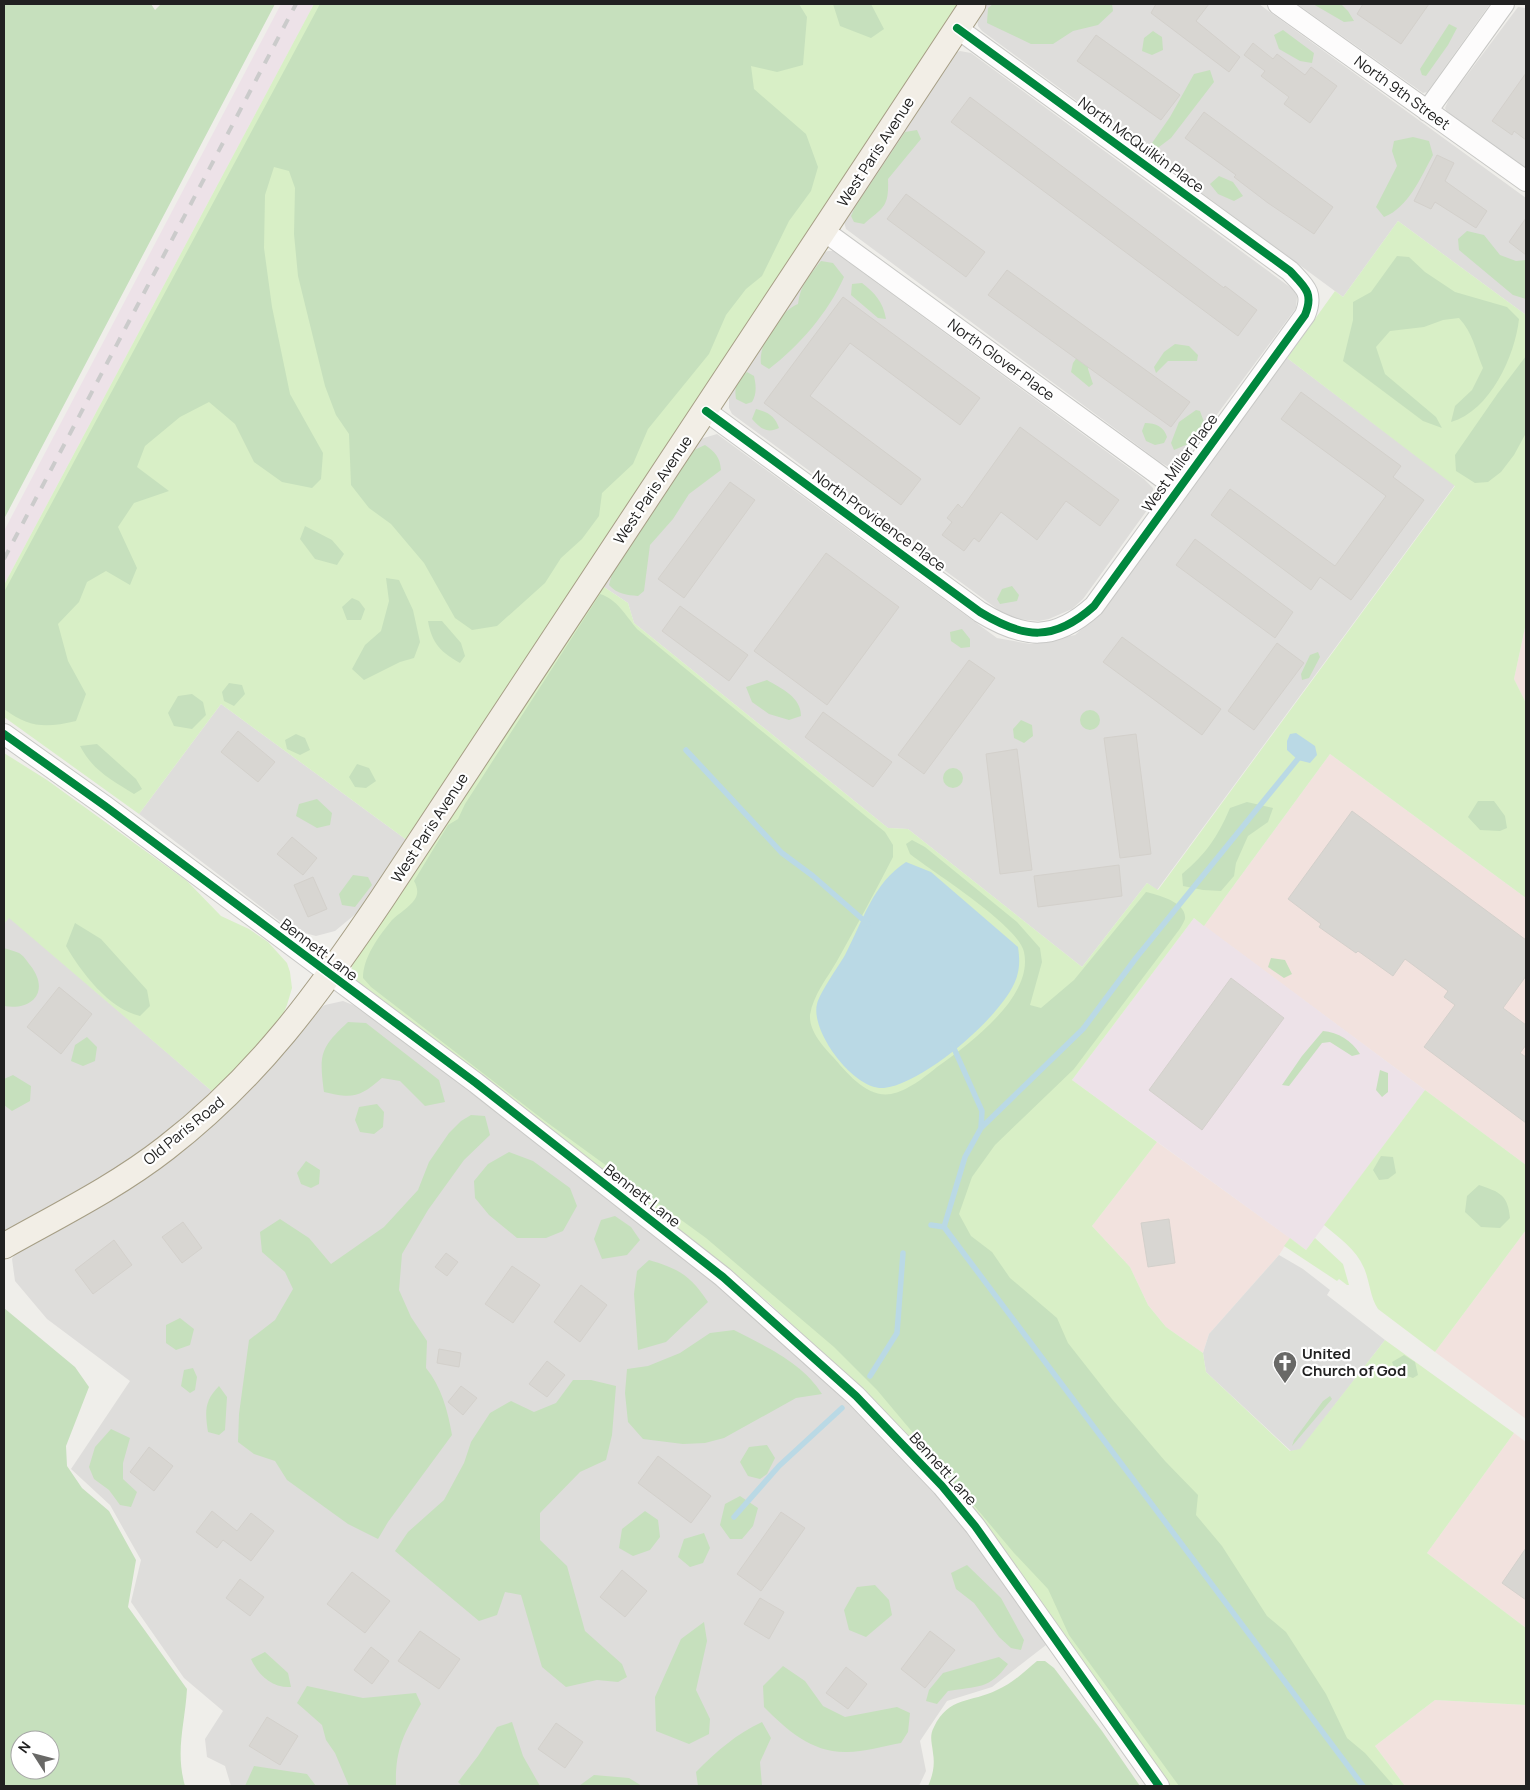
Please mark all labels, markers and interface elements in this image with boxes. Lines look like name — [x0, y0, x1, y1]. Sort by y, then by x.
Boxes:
street label: North 9th Street — [1350, 51, 1454, 135]
street label: North McQuilkin Place — [1074, 92, 1209, 198]
street label: West Paris Avenue — [832, 93, 919, 211]
street label: North Glover Place — [944, 314, 1059, 406]
street label: West Miller Place — [1137, 409, 1223, 516]
street label: West Paris Avenue — [608, 431, 697, 548]
street label: North Providence Place — [808, 465, 951, 576]
street label: West Paris Avenue — [386, 769, 473, 887]
street label: Bennett Lane — [276, 914, 363, 986]
street label: Old Paris Road — [139, 1091, 229, 1170]
street label: Bennett Lane — [600, 1159, 685, 1232]
place label: United Church of God — [1302, 1343, 1406, 1381]
church icon: United Church of God — [1272, 1350, 1298, 1384]
street label: Bennett Lane — [905, 1427, 982, 1510]
north arrow — [10, 1730, 60, 1780]
text: N — [13, 1737, 35, 1757]

